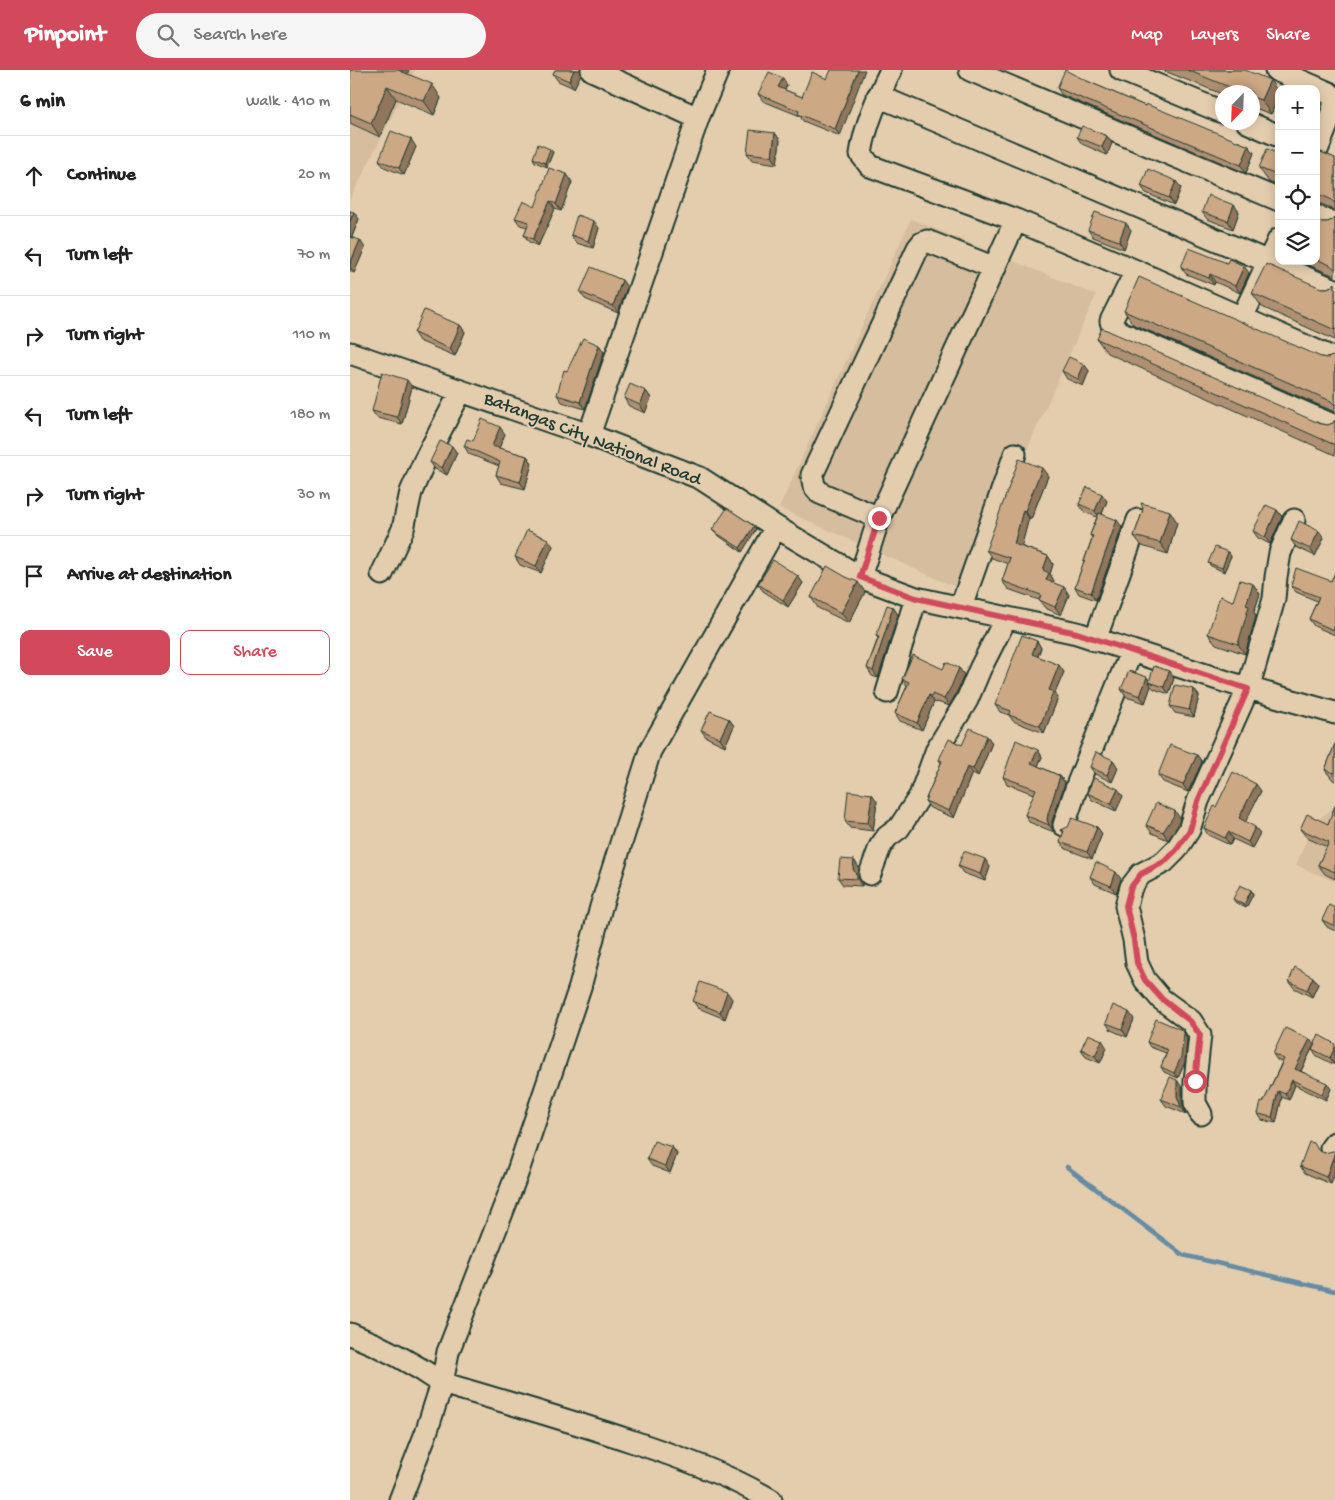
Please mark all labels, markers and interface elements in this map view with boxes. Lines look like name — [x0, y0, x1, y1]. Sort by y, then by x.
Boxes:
search box — [136, 13, 486, 58]
text: Pinpoint — [25, 21, 106, 50]
icon: search — [154, 21, 182, 49]
text: Search here — [194, 24, 287, 47]
text: Map — [1131, 25, 1163, 46]
text: Layers — [1191, 25, 1238, 46]
text: Share — [1266, 25, 1310, 46]
north arrow — [1215, 85, 1260, 130]
map controls — [1275, 85, 1320, 265]
button: + — [1275, 85, 1320, 130]
text: 6 min — [20, 90, 65, 115]
text: Walk · 410 m — [246, 93, 330, 112]
button: − — [1275, 130, 1320, 175]
icon: ahead — [20, 162, 48, 190]
text: Continue — [67, 164, 136, 187]
text: 20 m — [298, 166, 330, 185]
button: locate — [1275, 175, 1320, 220]
button: layers — [1275, 220, 1320, 265]
icon: left — [20, 242, 48, 270]
text: Turn left — [67, 244, 131, 267]
text: 70 m — [297, 246, 330, 265]
icon: right — [20, 322, 48, 350]
text: Turn right — [67, 324, 143, 347]
text: 110 m — [293, 326, 330, 345]
street label: Batangas City National Road — [479, 388, 706, 493]
icon: left — [20, 402, 48, 430]
text: Turn left — [67, 404, 131, 427]
text: 180 m — [291, 406, 330, 425]
icon: right — [20, 482, 48, 510]
text: Turn right — [67, 484, 143, 507]
text: 30 m — [297, 486, 330, 505]
route end — [868, 507, 891, 530]
icon: arrive — [20, 562, 48, 590]
text: Arrive at destination — [67, 564, 231, 587]
button: Save — [20, 630, 170, 675]
button: Share — [180, 630, 330, 675]
route start — [1184, 1070, 1207, 1093]

